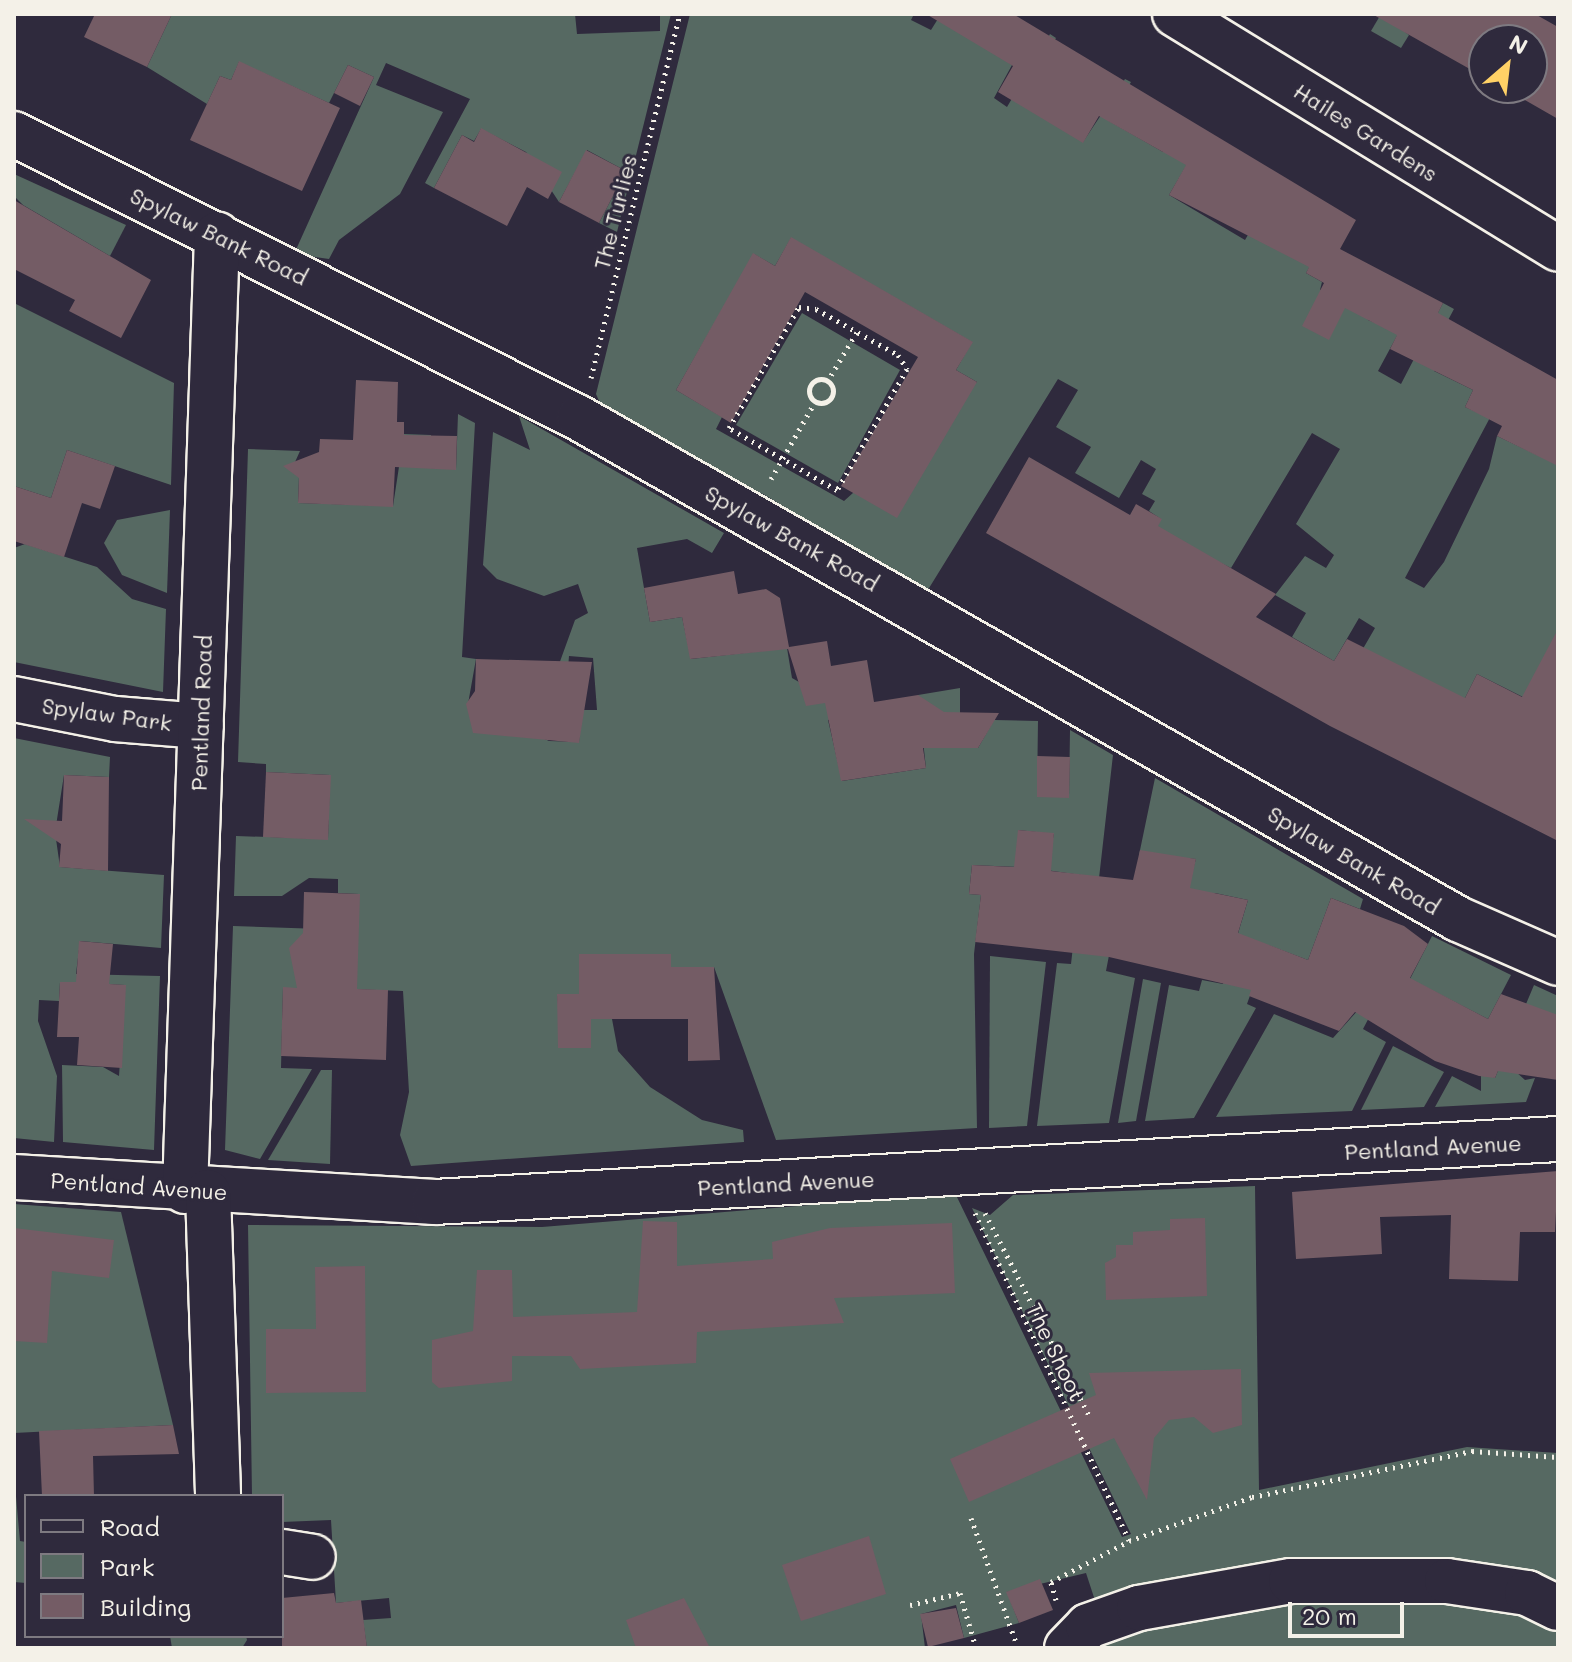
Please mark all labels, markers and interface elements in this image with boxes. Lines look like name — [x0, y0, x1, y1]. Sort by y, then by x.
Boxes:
north arrow — [1468, 24, 1548, 104]
text: N — [1504, 27, 1533, 61]
street label: Hailes Gardens — [1289, 77, 1443, 187]
street label: The Turlies — [588, 152, 642, 272]
street label: Spylaw Bank Road — [126, 182, 312, 290]
street label: Spylaw Bank Road — [701, 479, 883, 597]
street label: Pentland Road — [185, 635, 217, 791]
street label: Spylaw Park — [40, 692, 174, 736]
street label: Spylaw Bank Road — [1263, 800, 1445, 920]
street label: Pentland Avenue — [1344, 1129, 1522, 1165]
street label: Pentland Avenue — [697, 1165, 875, 1201]
street label: Pentland Avenue — [50, 1167, 228, 1205]
street label: The Shoot — [1021, 1299, 1091, 1405]
legend — [24, 1494, 284, 1638]
text: Road — [100, 1511, 160, 1542]
text: Park — [100, 1551, 154, 1582]
scale bar — [1292, 1586, 1408, 1636]
text: Building — [100, 1591, 191, 1622]
text: 20 m — [1302, 1600, 1357, 1631]

